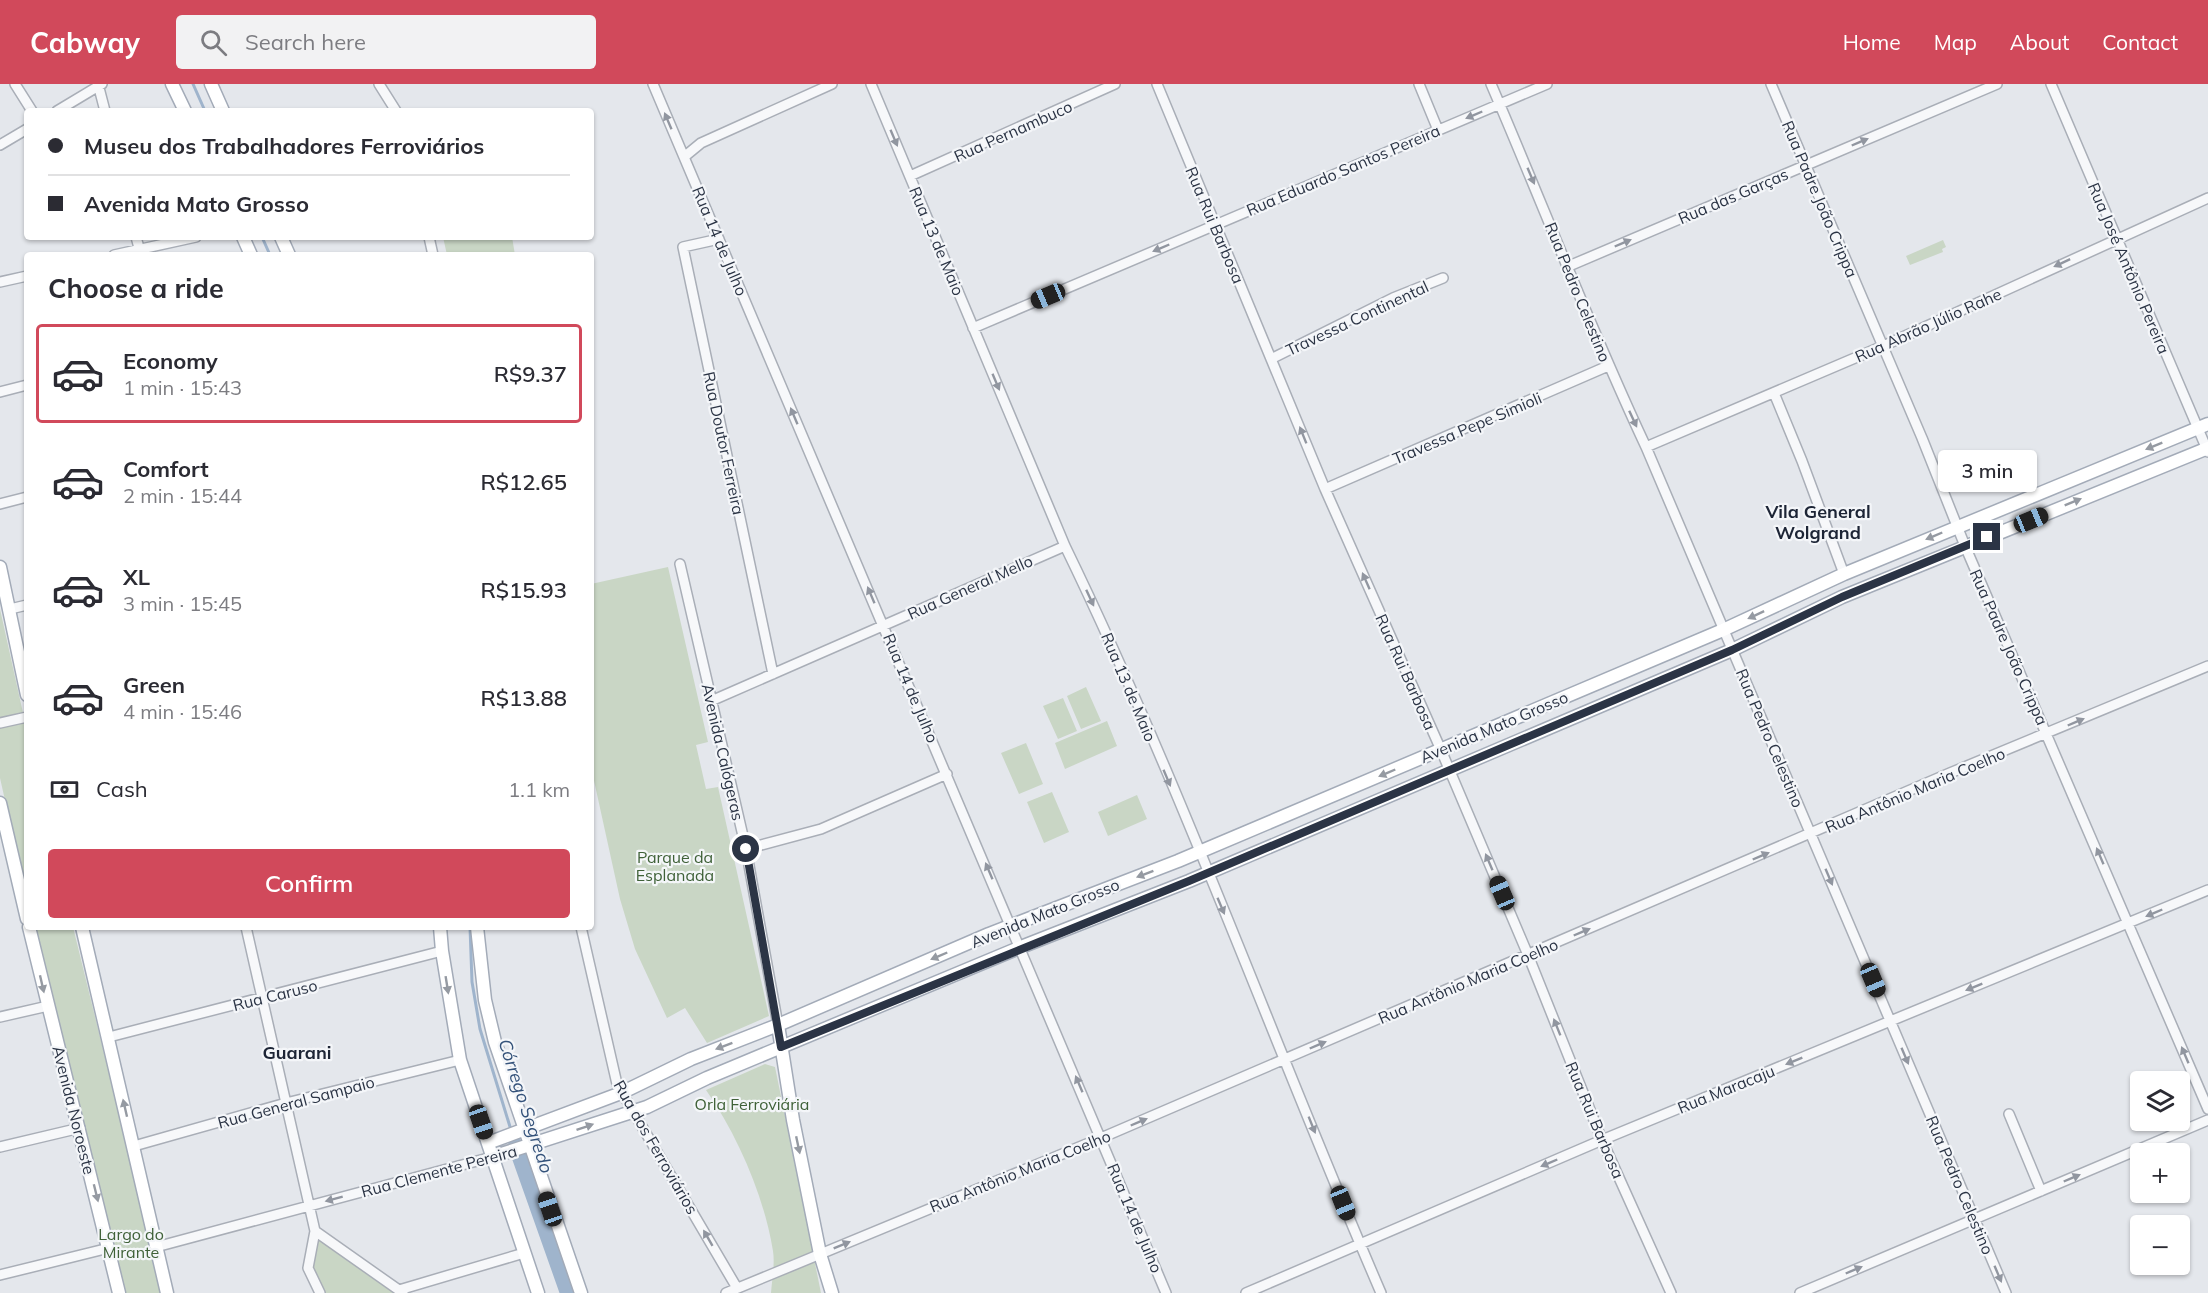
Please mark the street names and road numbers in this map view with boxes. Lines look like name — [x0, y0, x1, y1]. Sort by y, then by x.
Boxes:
street label: Rua Pernambuco — [951, 96, 1075, 166]
street label: Rua Padre João Crippa — [1778, 118, 1862, 280]
street label: Rua Eduardo Santos Pereira — [1243, 120, 1443, 220]
street label: Rua Rui Barbosa — [1181, 164, 1249, 286]
street label: Rua das Garças — [1675, 164, 1791, 228]
street label: Rua José Antônio Pereira — [2084, 179, 2174, 357]
street label: Rua 14 de Julho — [688, 183, 752, 299]
street label: Rua 13 de Maio — [905, 184, 969, 298]
street label: Rua Pedro Celestino — [1541, 219, 1615, 365]
street label: Travessa Continental — [1282, 276, 1432, 360]
street label: Rua Abrão Júlio Rahe — [1852, 284, 2004, 366]
street label: Rua Doutor Ferreira — [699, 370, 749, 516]
street label: Travessa Pepe Simioli — [1389, 388, 1545, 468]
street label: Rua General Mello — [904, 550, 1036, 624]
street label: Rua Padre João Crippa — [1966, 566, 2052, 728]
street label: Rua Rui Barbosa — [1371, 611, 1441, 733]
street label: Rua 14 de Julho — [879, 630, 943, 746]
street label: Rua 13 de Maio — [1097, 630, 1161, 744]
street label: Rua Pedro Celestino — [1732, 666, 1808, 810]
street label: Avenida Calógeras — [698, 682, 748, 822]
street label: Avenida Mato Grosso — [1417, 687, 1571, 767]
street label: Rua Antônio Maria Coelho — [1822, 743, 2008, 837]
street label: Avenida Mato Grosso — [968, 874, 1122, 952]
street label: Rua Antônio Maria Coelho — [1375, 934, 1561, 1028]
street label: Rua Caruso — [231, 975, 319, 1015]
street label: Avenida Noroeste — [48, 1044, 100, 1176]
street label: Rua Rui Barbosa — [1561, 1059, 1629, 1181]
street label: Rua Maracaju — [1674, 1060, 1778, 1118]
street label: Rua General Sampaio — [215, 1071, 377, 1133]
street label: Rua dos Ferroviários — [609, 1076, 703, 1218]
street label: Rua Pedro Celestino — [1922, 1113, 1998, 1257]
street label: Rua Antônio Maria Coelho — [926, 1125, 1114, 1217]
street label: Rua Clemente Pereira — [359, 1141, 519, 1201]
street label: Rua 14 de Julho — [1103, 1160, 1167, 1276]

